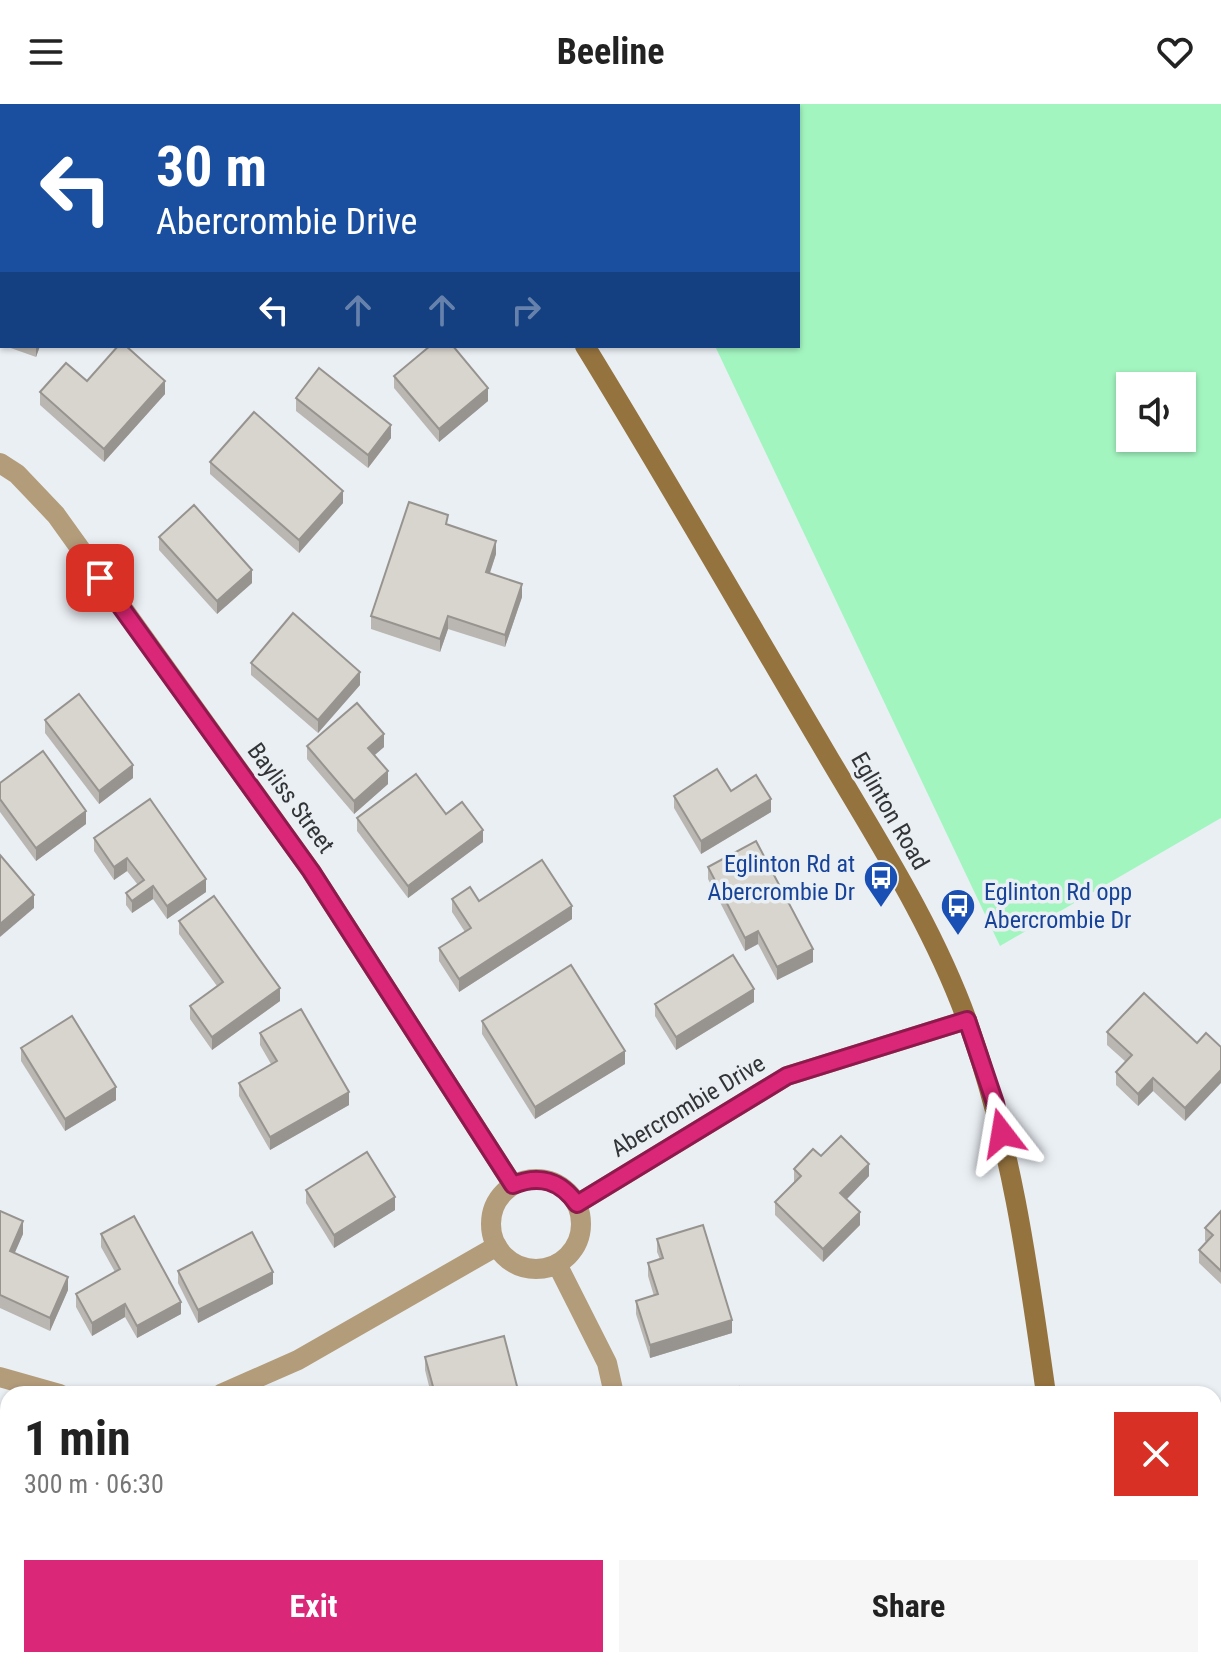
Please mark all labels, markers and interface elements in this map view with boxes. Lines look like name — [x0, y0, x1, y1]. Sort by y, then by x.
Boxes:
icon: menu — [24, 30, 68, 74]
icon: heart — [1153, 30, 1197, 74]
text: Beeline — [557, 31, 664, 73]
text: 30 m — [156, 134, 267, 200]
icon: left — [24, 136, 128, 240]
text: Abercrombie Drive — [156, 201, 417, 243]
icon: left — [252, 288, 296, 332]
icon: ahead — [336, 288, 380, 332]
icon: ahead — [420, 288, 464, 332]
icon: right — [504, 288, 548, 332]
map controls — [1116, 372, 1196, 452]
button: sound — [1116, 372, 1196, 452]
pin — [66, 544, 134, 612]
icon: arrive — [78, 556, 122, 600]
street label: Bayliss Street — [242, 738, 340, 858]
street label: Eglinton Road — [845, 748, 935, 874]
place label: Eglinton Rd at Abercrombie Dr — [708, 850, 855, 906]
bus stop icon: Eglinton Rd at Abercrombie Dr — [862, 859, 900, 909]
place label: Eglinton Rd opp Abercrombie Dr — [984, 878, 1132, 934]
bus stop icon: Eglinton Rd opp Abercrombie Dr — [939, 887, 977, 937]
street label: Abercrombie Drive — [606, 1049, 770, 1163]
position arrow — [960, 1091, 1044, 1175]
text: 1 min — [24, 1410, 131, 1467]
button: close — [1114, 1412, 1198, 1496]
text: 300 m · 06:30 — [24, 1469, 164, 1499]
button: Exit — [24, 1560, 603, 1652]
button: Share — [619, 1560, 1198, 1652]

